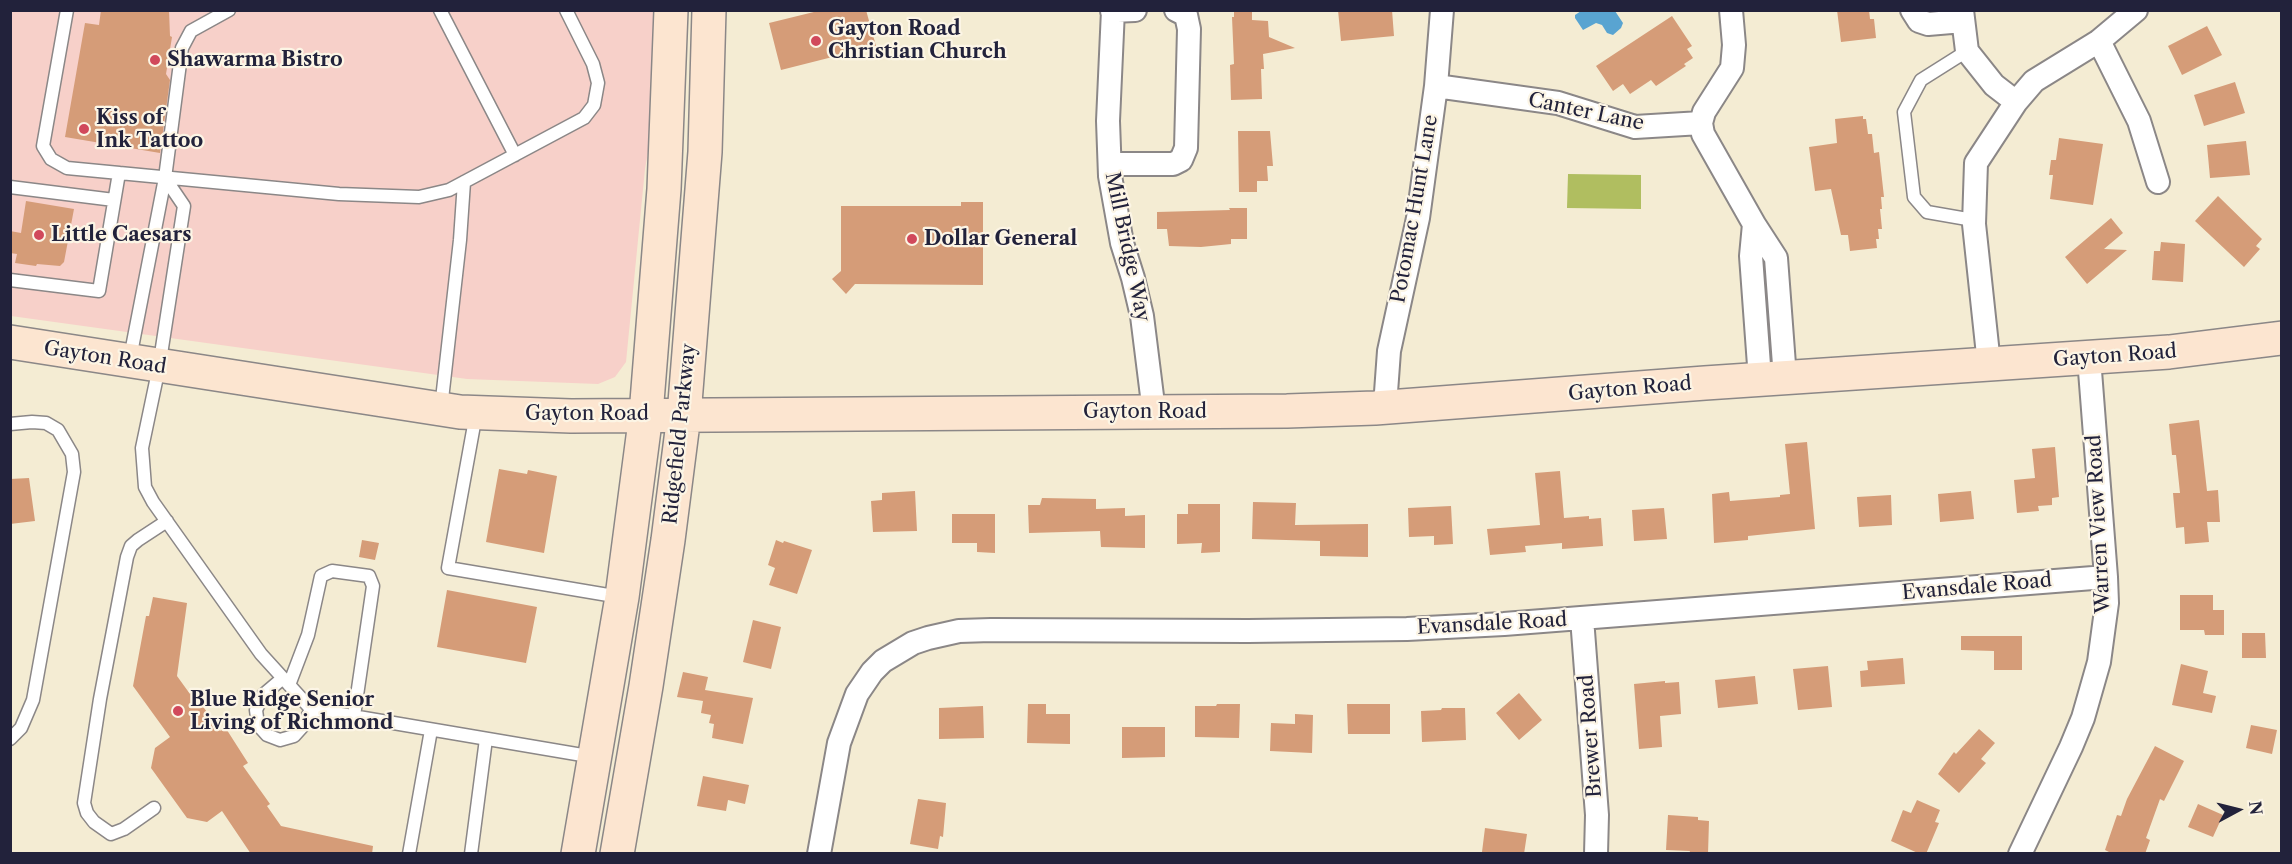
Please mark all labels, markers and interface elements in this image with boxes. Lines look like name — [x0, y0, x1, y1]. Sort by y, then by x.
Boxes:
place label: Gayton Road Christian Church — [828, 17, 1007, 64]
marker: Gayton Road Christian Church — [809, 34, 823, 48]
place label: Shawarma Bistro — [167, 48, 343, 72]
marker: Shawarma Bistro — [148, 53, 162, 67]
street label: Canter Lane — [1526, 88, 1646, 136]
place label: Kiss of Ink Tattoo — [96, 106, 203, 153]
street label: Potomac Hunt Lane — [1387, 113, 1443, 305]
marker: Kiss of Ink Tattoo — [77, 122, 91, 136]
street label: Mill Bridge Way — [1099, 170, 1155, 324]
place label: Little Caesars — [51, 223, 192, 247]
place label: Dollar General — [924, 227, 1077, 251]
marker: Little Caesars — [32, 228, 46, 242]
marker: Dollar General — [905, 232, 919, 246]
street label: Gayton Road — [42, 336, 168, 380]
street label: Gayton Road — [2052, 340, 2178, 372]
street label: Ridgefield Parkway — [659, 342, 701, 526]
street label: Gayton Road — [1567, 372, 1693, 406]
street label: Gayton Road — [1083, 400, 1207, 424]
street label: Gayton Road — [525, 402, 649, 426]
street label: Warren View Road — [2082, 434, 2116, 614]
street label: Evansdale Road — [1901, 568, 2053, 606]
street label: Evansdale Road — [1416, 608, 1568, 640]
street label: Brewer Road — [1575, 674, 1607, 798]
place label: Blue Ridge Senior Living of Richmond — [190, 688, 393, 735]
marker: Blue Ridge Senior Living of Richmond — [171, 704, 185, 718]
north arrow — [2208, 780, 2268, 840]
text: N — [2245, 800, 2267, 816]

